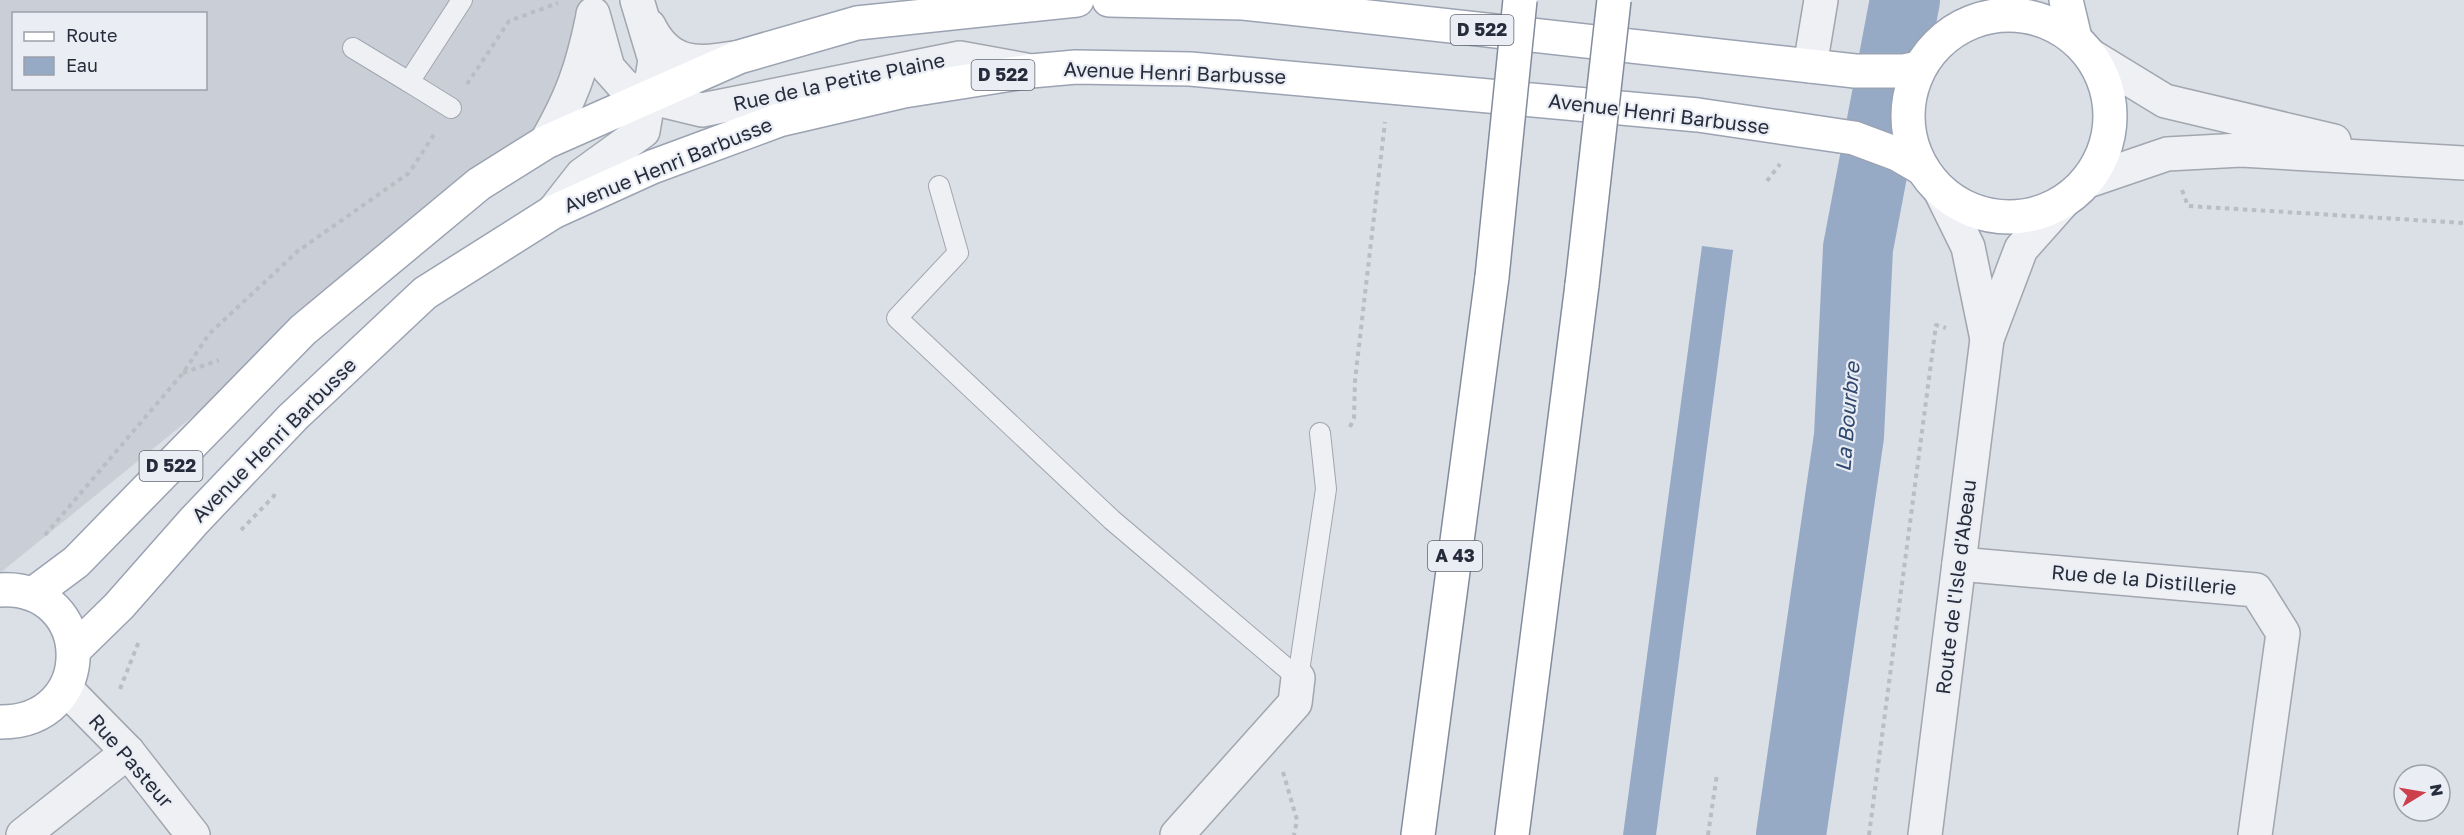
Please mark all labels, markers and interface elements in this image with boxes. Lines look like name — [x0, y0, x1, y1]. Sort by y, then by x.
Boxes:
legend — [12, 12, 207, 90]
road number: D 522 — [1450, 15, 1514, 45]
text: Route — [66, 24, 117, 46]
street label: Rue de la Petite Plaine — [731, 47, 947, 115]
text: Eau — [66, 54, 98, 76]
street label: Avenue Henri Barbusse — [1063, 56, 1287, 88]
road number: D 522 — [972, 60, 1034, 90]
street label: Avenue Henri Barbusse — [1547, 88, 1771, 138]
street label: Avenue Henri Barbusse — [560, 111, 775, 217]
street label: Avenue Henri Barbusse — [186, 352, 360, 526]
water label: La Bourbre — [1829, 359, 1865, 473]
road number: D 522 — [140, 451, 202, 481]
street label: Route de l'Isle d'Abeau — [1930, 478, 1980, 696]
road number: A 43 — [1428, 541, 1482, 571]
street label: Rue de la Distillerie — [2051, 559, 2238, 599]
street label: Rue Pasteur — [85, 709, 179, 812]
north arrow — [2392, 763, 2452, 823]
text: N — [2426, 782, 2448, 798]

